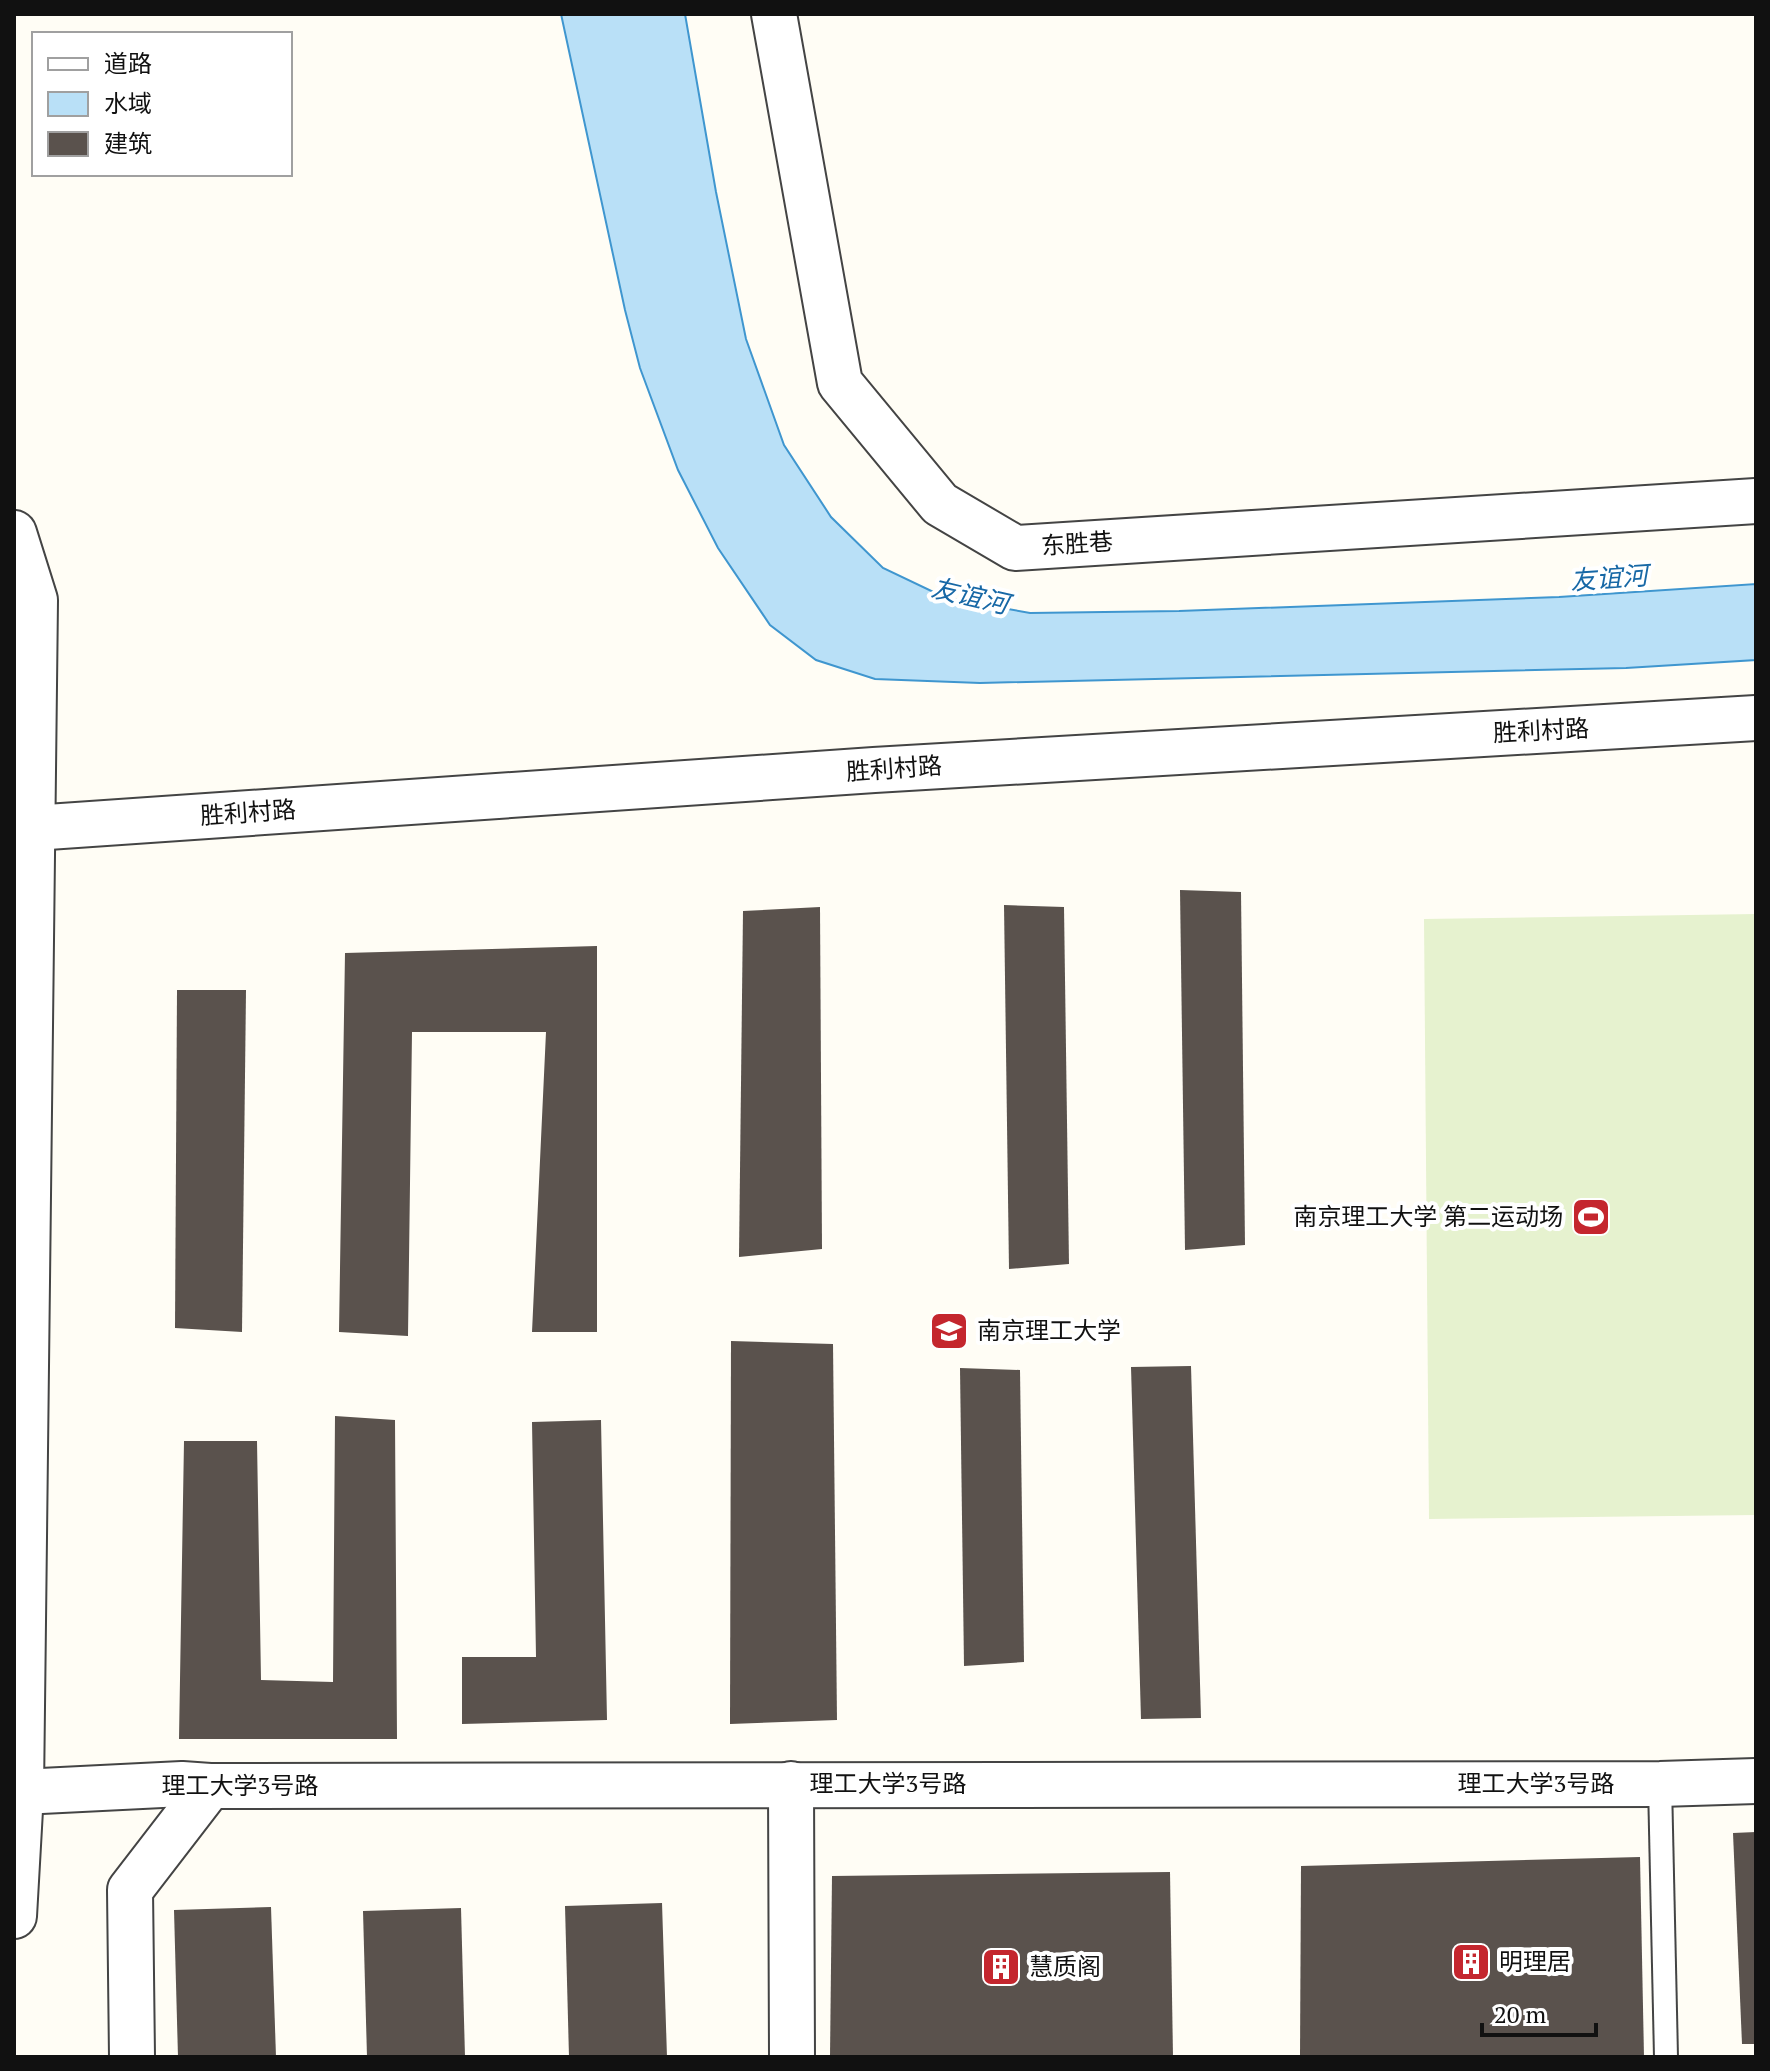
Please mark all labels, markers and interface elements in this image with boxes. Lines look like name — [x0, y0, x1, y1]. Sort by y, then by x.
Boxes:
legend — [32, 32, 292, 176]
text: 道路 — [104, 47, 152, 79]
text: 水域 — [104, 87, 152, 119]
text: 建筑 — [104, 127, 152, 159]
street label: 东胜巷 — [1040, 525, 1114, 561]
water label: 友谊河 — [1569, 557, 1654, 597]
water label: 友谊河 — [928, 570, 1017, 621]
street label: 胜利村路 — [1492, 712, 1590, 748]
street label: 胜利村路 — [845, 749, 943, 787]
street label: 胜利村路 — [199, 793, 297, 831]
sports icon: 南京理工大学 第二运动场 — [1570, 1196, 1612, 1238]
place label: 南京理工大学 第二运动场 — [1293, 1200, 1563, 1232]
school or university icon: 南京理工大学 — [928, 1310, 970, 1352]
place label: 南京理工大学 — [977, 1314, 1121, 1346]
street label: 理工大学3号路 — [810, 1767, 966, 1799]
street label: 理工大学3号路 — [1458, 1767, 1614, 1799]
street label: 理工大学3号路 — [162, 1769, 318, 1801]
building icon: 明理居 — [1450, 1941, 1492, 1983]
place label: 明理居 — [1499, 1945, 1571, 1977]
building icon: 慧质阁 — [980, 1946, 1022, 1988]
place label: 慧质阁 — [1029, 1950, 1101, 1982]
scale bar — [1482, 1987, 1596, 2037]
text: 20 m — [1494, 1998, 1546, 2030]

